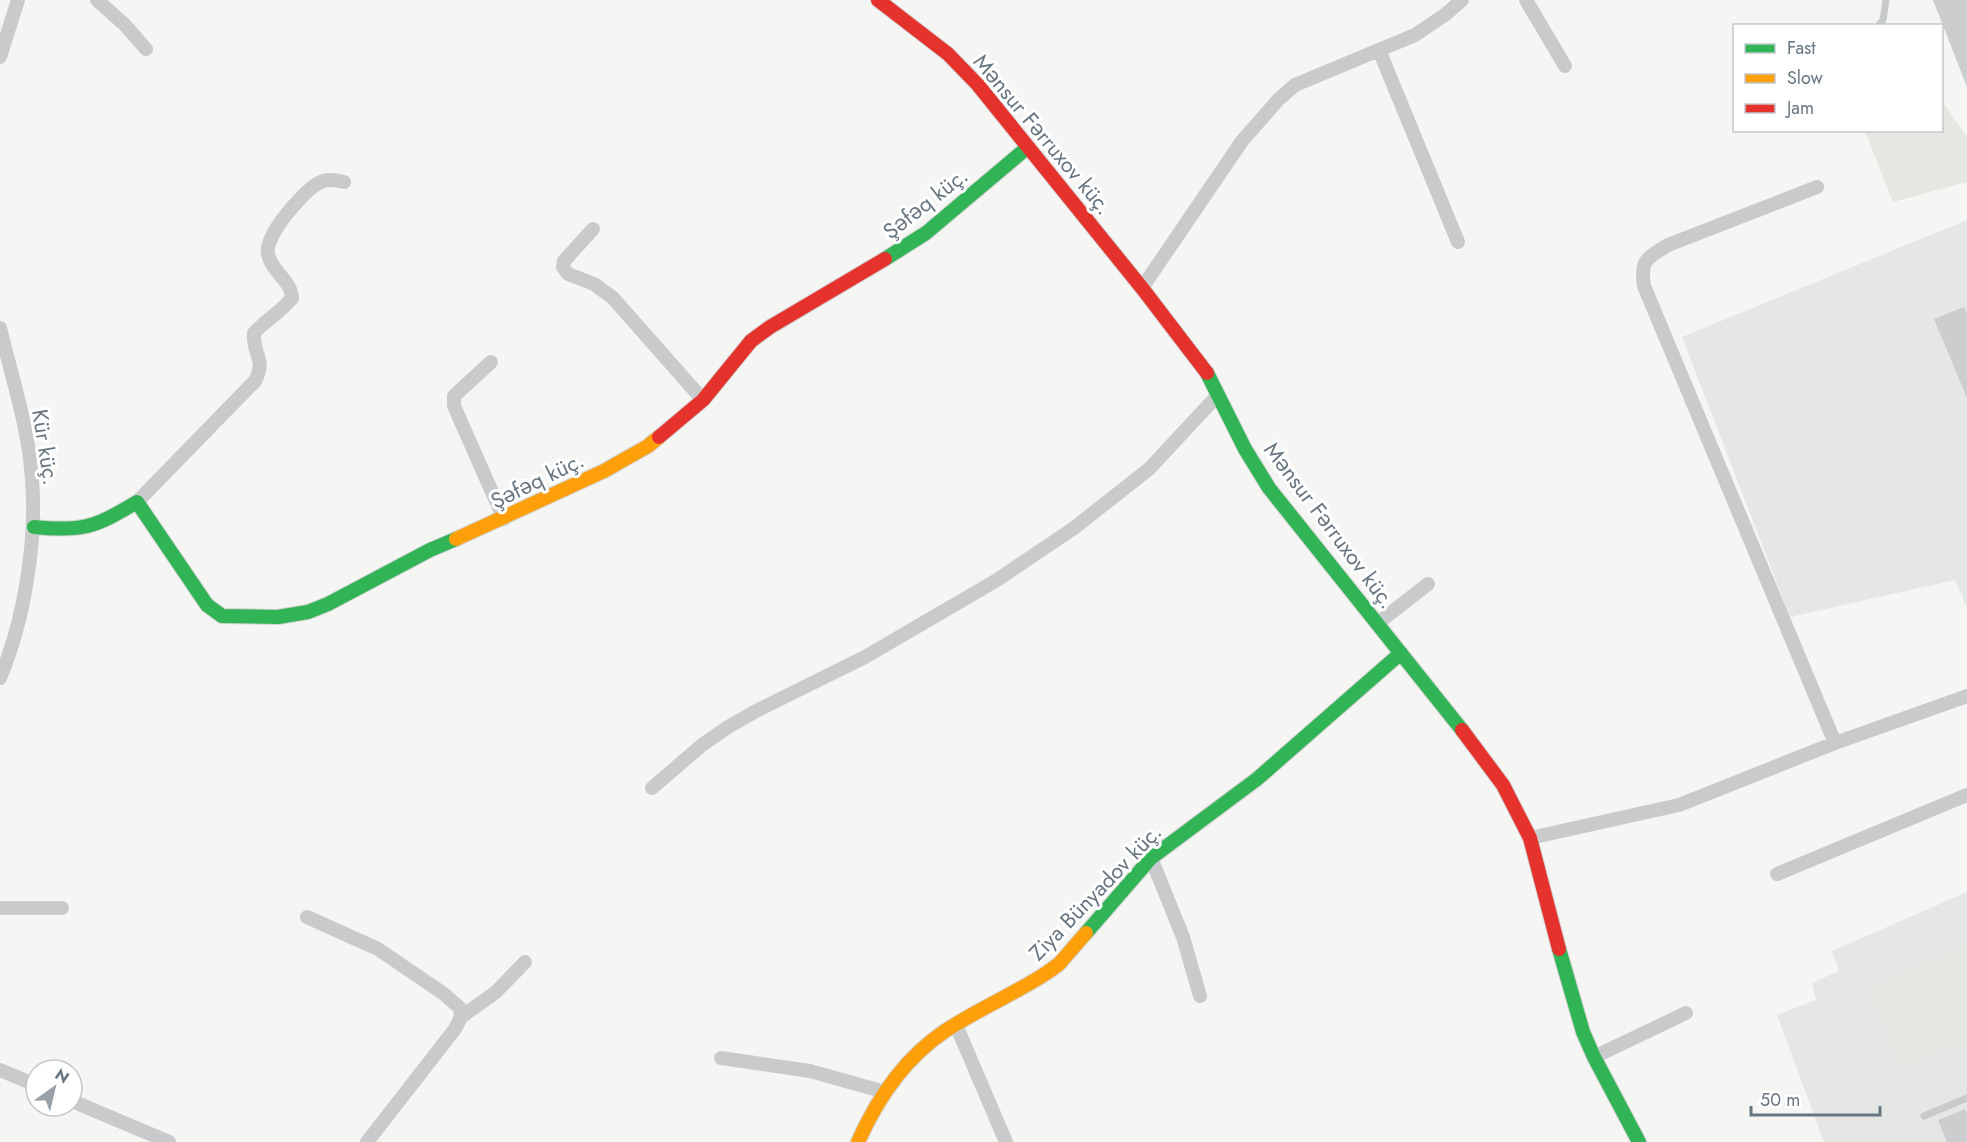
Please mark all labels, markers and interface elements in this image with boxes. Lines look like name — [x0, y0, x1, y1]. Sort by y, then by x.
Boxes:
legend — [1733, 24, 1943, 132]
text: Fast — [1787, 35, 1816, 61]
street label: Mənsur Fərruxov küç. — [966, 47, 1120, 221]
text: Slow — [1787, 65, 1824, 91]
text: Jam — [1785, 95, 1814, 121]
street label: Şəfəq küç. — [876, 160, 974, 246]
street label: Kür küç. — [24, 407, 68, 487]
street label: Mənsur Fərruxov küç. — [1257, 435, 1403, 615]
street label: Şəfəq küç. — [485, 444, 589, 516]
street label: Ziya Bünyadov küç. — [1021, 817, 1169, 967]
north arrow — [24, 1058, 84, 1118]
text: N — [50, 1063, 74, 1089]
scale bar — [1751, 1079, 1880, 1117]
text: 50 m — [1760, 1087, 1800, 1113]

